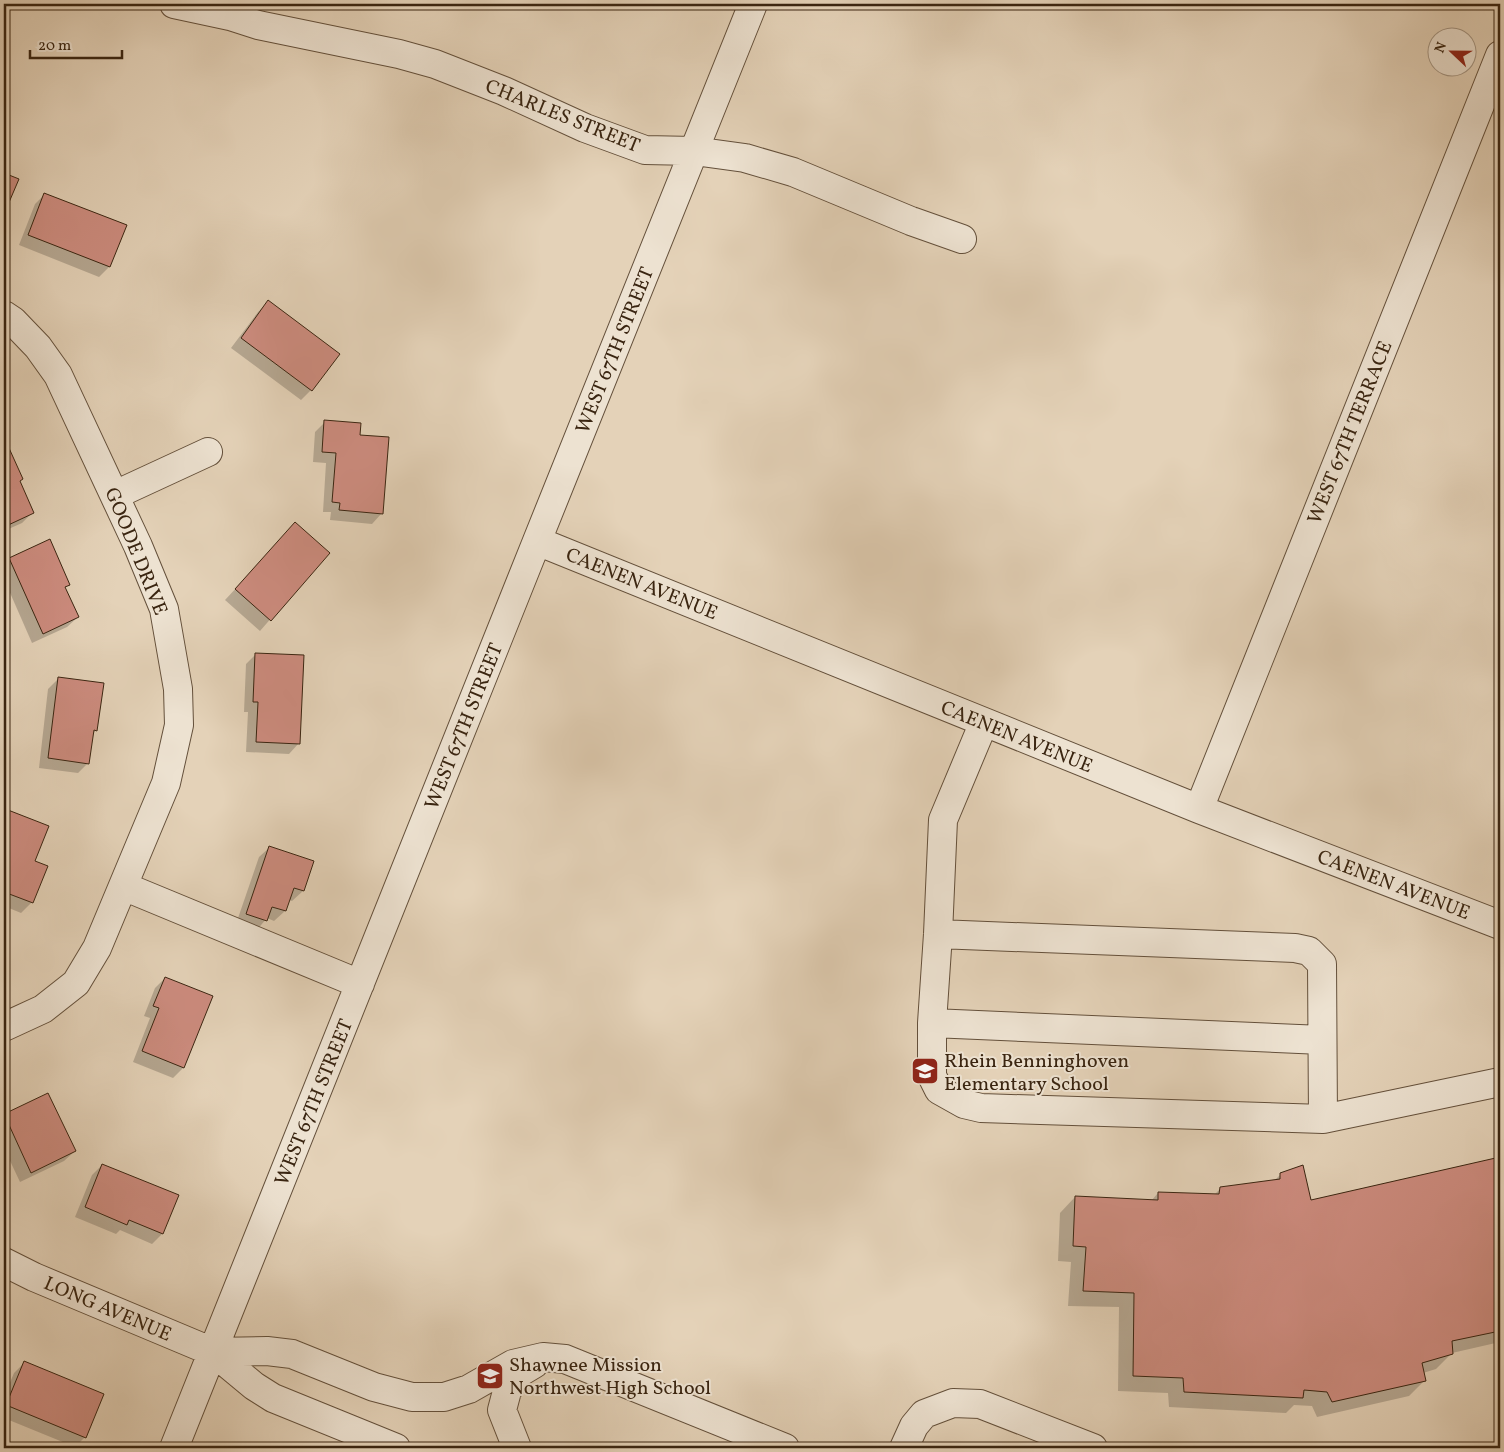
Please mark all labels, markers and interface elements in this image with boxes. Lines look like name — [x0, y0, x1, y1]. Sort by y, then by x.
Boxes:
scale bar — [30, 28, 122, 60]
north arrow — [1426, 28, 1476, 78]
text: 20 m — [38, 36, 71, 57]
text: N — [1431, 39, 1452, 56]
street label: CHARLES STREET — [481, 73, 644, 161]
street label: WEST 67TH STREET — [570, 263, 662, 438]
street label: WEST 67TH TERRACE — [1301, 337, 1400, 529]
street label: GOODE DRIVE — [97, 484, 174, 620]
street label: CAENEN AVENUE — [561, 542, 721, 628]
street label: WEST 67TH STREET — [419, 639, 511, 814]
street label: CAENEN AVENUE — [936, 695, 1096, 781]
street label: CAENEN AVENUE — [1313, 844, 1474, 928]
street label: WEST 67TH STREET — [269, 1015, 361, 1190]
place label: Rhein Benninghoven Elementary School — [944, 1048, 1129, 1099]
school or university icon: Rhein Benninghoven Elementary School — [910, 1056, 940, 1086]
street label: LONG AVENUE — [39, 1270, 175, 1349]
place label: Shawnee Mission Northwest High School — [509, 1352, 711, 1403]
school or university icon: Shawnee Mission Northwest High School — [475, 1361, 505, 1391]

